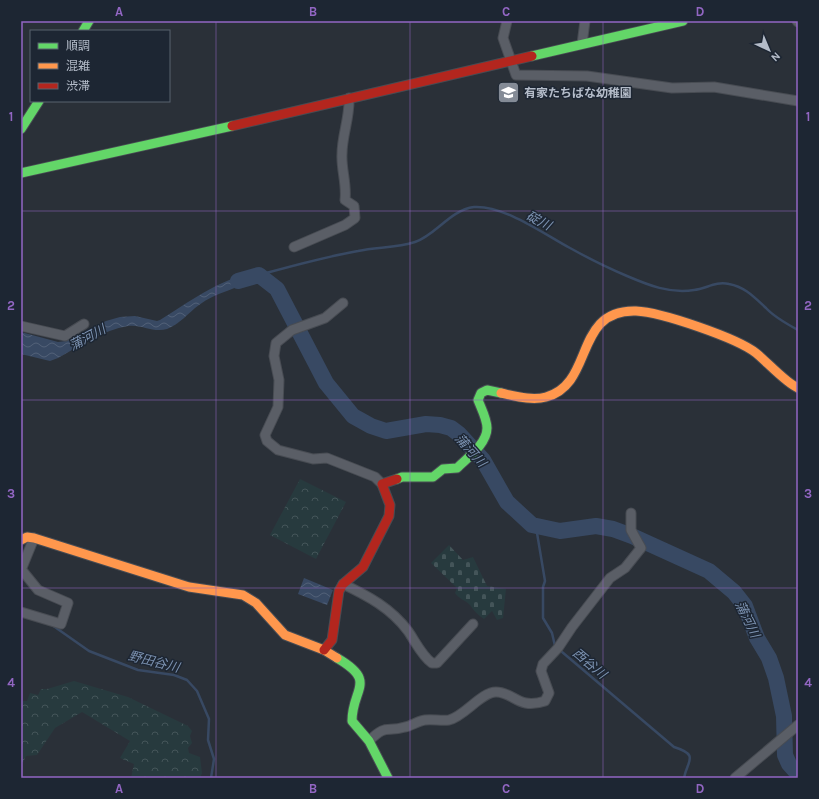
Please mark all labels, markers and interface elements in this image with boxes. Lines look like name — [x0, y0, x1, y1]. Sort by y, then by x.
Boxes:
text: A — [115, 4, 123, 19]
text: B — [309, 4, 317, 19]
text: C — [502, 4, 510, 19]
text: D — [696, 4, 705, 19]
legend — [30, 30, 170, 102]
north arrow — [749, 30, 789, 70]
text: 順調 — [66, 39, 90, 53]
text: N — [768, 49, 783, 64]
text: 混雑 — [66, 59, 90, 73]
text: 渋滞 — [66, 79, 90, 93]
school or university icon: 有家たちばな幼稚園 — [495, 80, 521, 106]
place label: 有家たちばな幼稚園 — [524, 86, 632, 100]
text: 1 — [9, 109, 13, 124]
text: 1 — [806, 109, 810, 124]
water label: 碇川 — [524, 208, 556, 234]
text: 2 — [7, 298, 15, 313]
text: 2 — [804, 298, 812, 313]
water label: 蒲河川 — [66, 321, 110, 353]
water label: 蒲河川 — [452, 431, 491, 471]
text: 3 — [7, 486, 15, 501]
text: 3 — [804, 486, 812, 501]
water label: 蒲河川 — [732, 598, 764, 642]
water label: 西谷川 — [570, 645, 611, 683]
water label: 野田谷川 — [127, 648, 183, 676]
text: 4 — [7, 675, 15, 690]
text: 4 — [804, 675, 812, 690]
text: A — [115, 781, 123, 796]
text: B — [309, 781, 317, 796]
text: C — [502, 781, 510, 796]
text: D — [696, 781, 705, 796]

